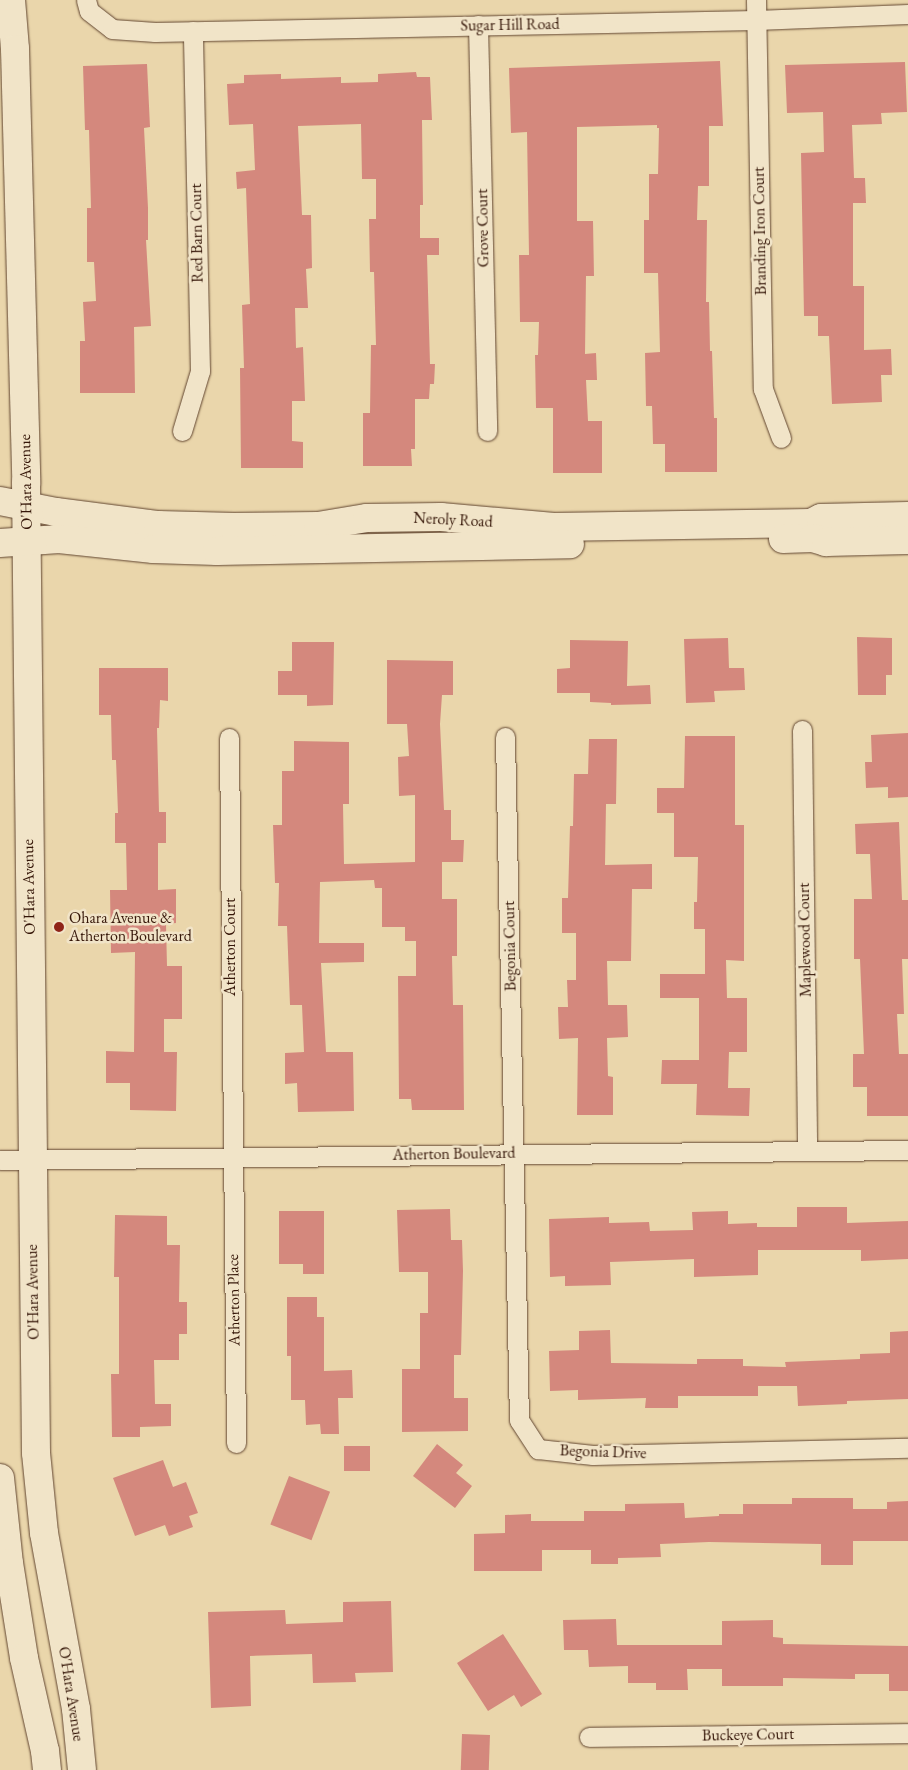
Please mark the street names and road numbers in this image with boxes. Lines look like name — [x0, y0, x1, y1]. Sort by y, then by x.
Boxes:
street label: Sugar Hill Road — [460, 15, 560, 35]
street label: Branding Iron Court — [749, 167, 771, 295]
street label: Red Barn Court — [187, 183, 207, 283]
street label: Grove Court — [473, 188, 493, 268]
street label: O'Hara Avenue — [16, 434, 36, 530]
street label: Neroly Road — [413, 508, 493, 532]
street label: O'Hara Avenue — [19, 839, 39, 935]
street label: Maplewood Court — [794, 883, 816, 997]
street label: Atherton Court — [220, 898, 240, 996]
street label: Begonia Court — [500, 901, 520, 991]
street label: Atherton Boulevard — [392, 1143, 516, 1165]
street label: O'Hara Avenue — [23, 1244, 43, 1340]
street label: Atherton Place — [224, 1254, 244, 1346]
street label: Begonia Drive — [559, 1441, 647, 1463]
street label: O'Hara Avenue — [54, 1645, 88, 1743]
street label: Buckeye Court — [702, 1725, 794, 1745]

